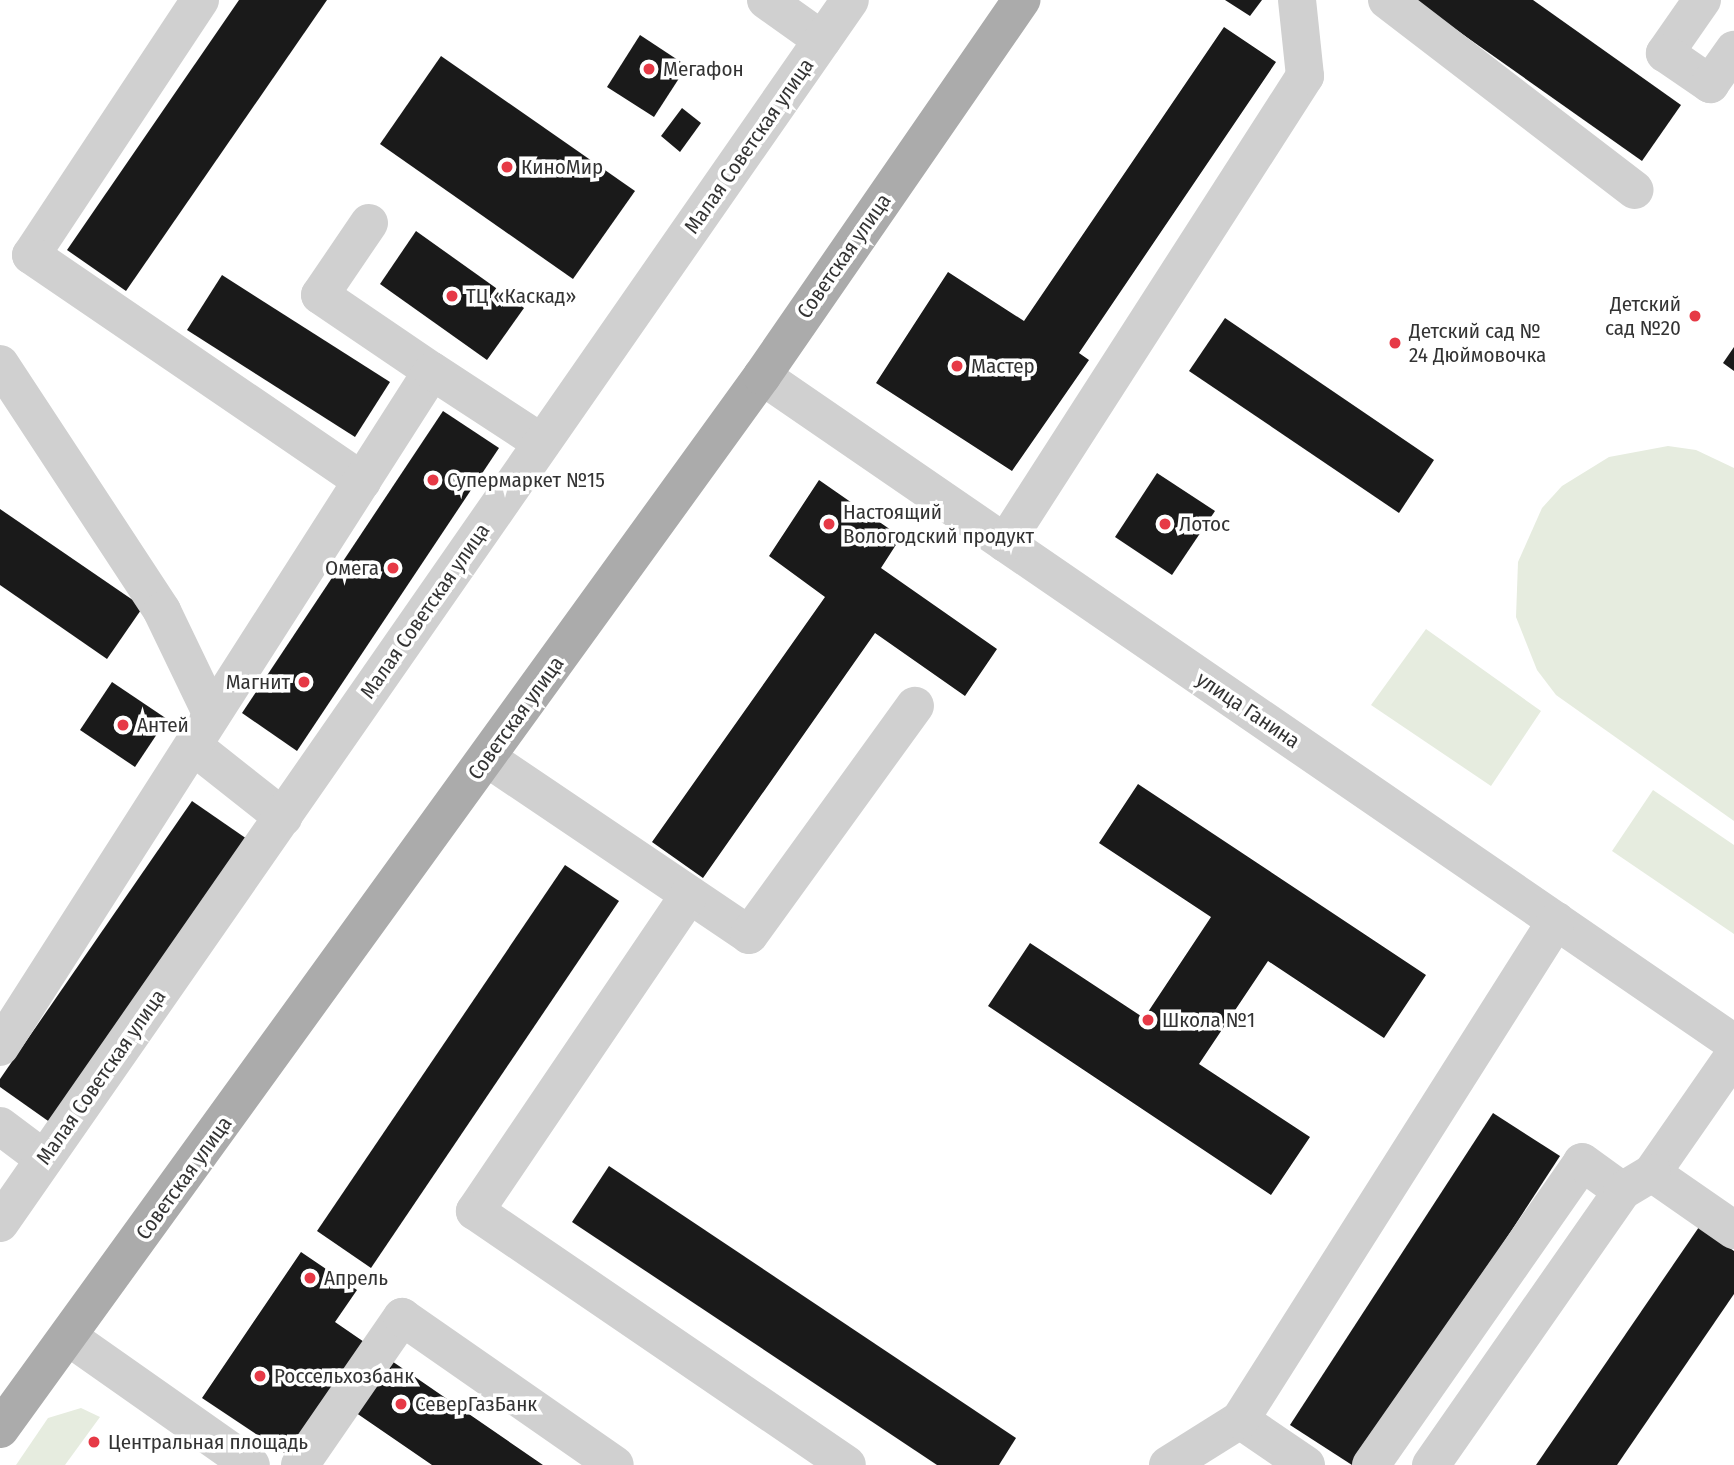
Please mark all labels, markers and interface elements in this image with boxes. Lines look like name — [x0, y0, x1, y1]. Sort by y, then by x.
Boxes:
street label: Малая Советская улица — [679, 54, 819, 238]
place label: Мегафон — [663, 56, 744, 82]
marker: Мегафон — [641, 61, 657, 77]
place label: КиноМир — [521, 154, 603, 180]
marker: КиноМир — [499, 159, 515, 175]
street label: Советская улица — [792, 189, 896, 323]
place label: ТЦ «Каскад» — [466, 283, 577, 309]
marker: ТЦ «Каскад» — [444, 288, 460, 304]
place label: Детский сад №20 — [1605, 291, 1681, 341]
marker: Детский сад №20 — [1687, 308, 1703, 324]
place label: Детский сад № 24 Дюймовочка — [1409, 318, 1546, 368]
marker: Детский сад № 24 Дюймовочка — [1387, 335, 1403, 351]
place label: Мастер — [971, 353, 1035, 379]
marker: Мастер — [949, 358, 965, 374]
place label: Супермаркет №15 — [447, 467, 605, 493]
marker: Супермаркет №15 — [425, 472, 441, 488]
place label: Настоящий Вологодский продукт — [843, 499, 1034, 549]
place label: Лотос — [1179, 511, 1230, 537]
marker: Настоящий Вологодский продукт — [821, 516, 837, 532]
marker: Лотос — [1157, 516, 1173, 532]
street label: Малая Советская улица — [355, 519, 495, 703]
place label: Омега — [325, 555, 379, 581]
marker: Омега — [385, 560, 401, 576]
street label: Советская улица — [463, 651, 569, 785]
street label: улица Ганина — [1191, 666, 1305, 754]
place label: Магнит — [226, 669, 290, 695]
marker: Магнит — [296, 674, 312, 690]
place label: Антей — [137, 712, 189, 738]
marker: Антей — [115, 717, 131, 733]
street label: Малая Советская улица — [31, 985, 171, 1169]
place label: Школа №1 — [1162, 1007, 1255, 1033]
marker: Школа №1 — [1140, 1012, 1156, 1028]
street label: Советская улица — [131, 1111, 237, 1245]
place label: Апрель — [324, 1265, 388, 1291]
marker: Апрель — [302, 1270, 318, 1286]
place label: Россельхозбанк — [274, 1363, 414, 1389]
marker: Россельхозбанк — [252, 1368, 268, 1384]
place label: СеверГазБанк — [415, 1391, 537, 1417]
marker: СеверГазБанк — [393, 1396, 409, 1412]
place label: Центральная площадь — [108, 1429, 308, 1455]
marker: Центральная площадь — [86, 1434, 102, 1450]

